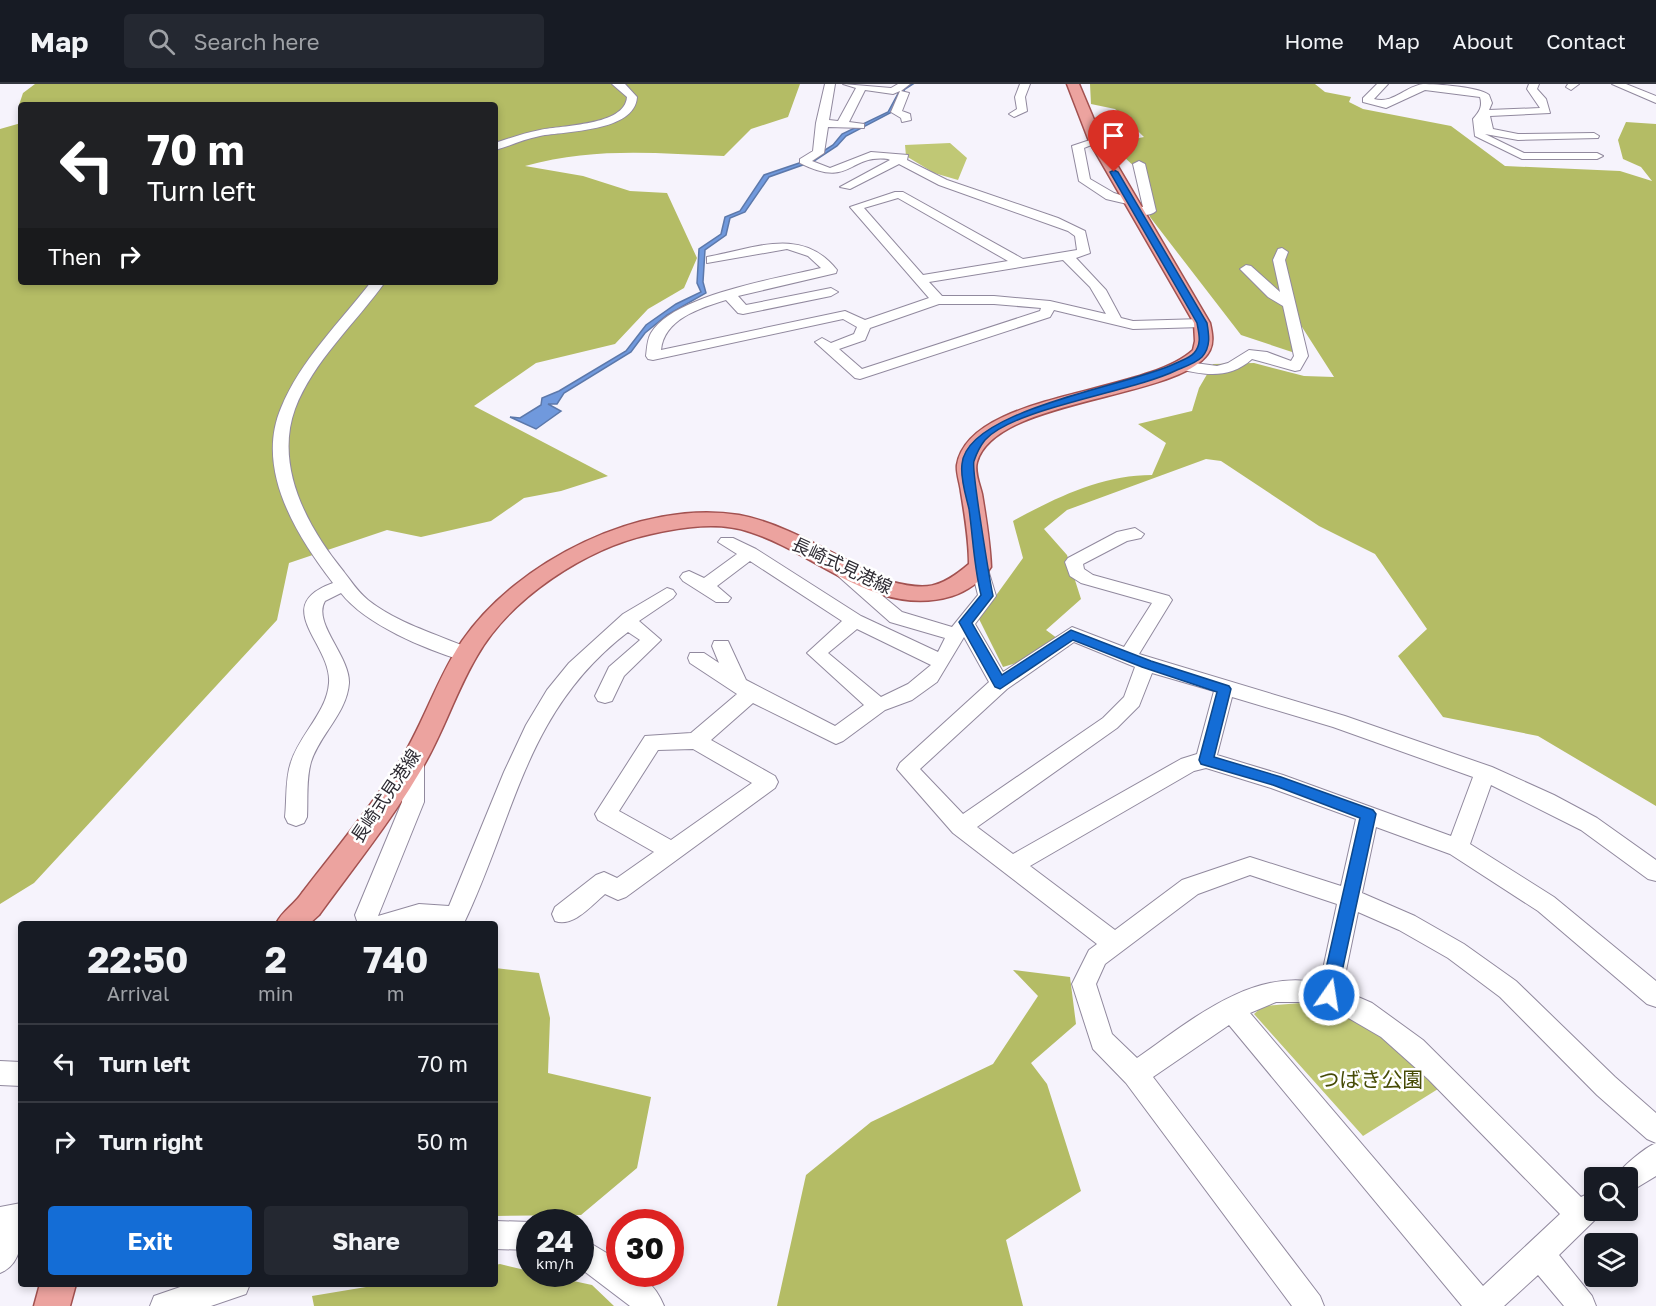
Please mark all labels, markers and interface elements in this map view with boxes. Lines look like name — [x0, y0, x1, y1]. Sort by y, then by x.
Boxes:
search box — [124, 14, 544, 68]
text: Map — [30, 25, 88, 58]
icon: search — [145, 25, 178, 58]
text: Search here — [193, 28, 319, 55]
text: Home — [1284, 28, 1344, 54]
text: Map — [1377, 28, 1420, 54]
text: About — [1453, 28, 1513, 54]
text: Contact — [1546, 28, 1626, 54]
pin — [1088, 110, 1139, 172]
icon: arrive — [1097, 119, 1130, 152]
text: 70 m — [147, 124, 244, 174]
icon: left — [48, 126, 126, 204]
text: Turn left — [147, 175, 256, 207]
icon: right — [113, 240, 146, 273]
text: Then — [48, 243, 101, 270]
street label: 長崎式見港線 — [789, 532, 896, 598]
street label: 長崎式見港線 — [346, 745, 424, 846]
text: 22:50 — [88, 938, 188, 981]
text: 2 — [265, 938, 287, 981]
text: 740 — [363, 938, 428, 981]
position arrow — [1297, 963, 1361, 1027]
text: Arrival — [107, 981, 169, 1005]
text: min — [258, 981, 293, 1005]
text: m — [387, 981, 404, 1005]
icon: left — [48, 1047, 81, 1080]
text: Turn left — [99, 1050, 190, 1077]
text: 70 m — [418, 1050, 468, 1077]
park label: つばき公園 — [1319, 1066, 1424, 1092]
icon: right — [48, 1125, 81, 1158]
text: Turn right — [99, 1128, 203, 1155]
text: 50 m — [417, 1128, 468, 1155]
map controls — [1584, 1167, 1638, 1287]
button: search — [1584, 1167, 1638, 1221]
button: Exit — [48, 1206, 252, 1275]
button: Share — [264, 1206, 468, 1275]
speed limit sign: 30 — [606, 1209, 684, 1287]
text: 24 — [536, 1223, 574, 1259]
button: layers — [1584, 1233, 1638, 1287]
text: km/h — [536, 1254, 574, 1272]

